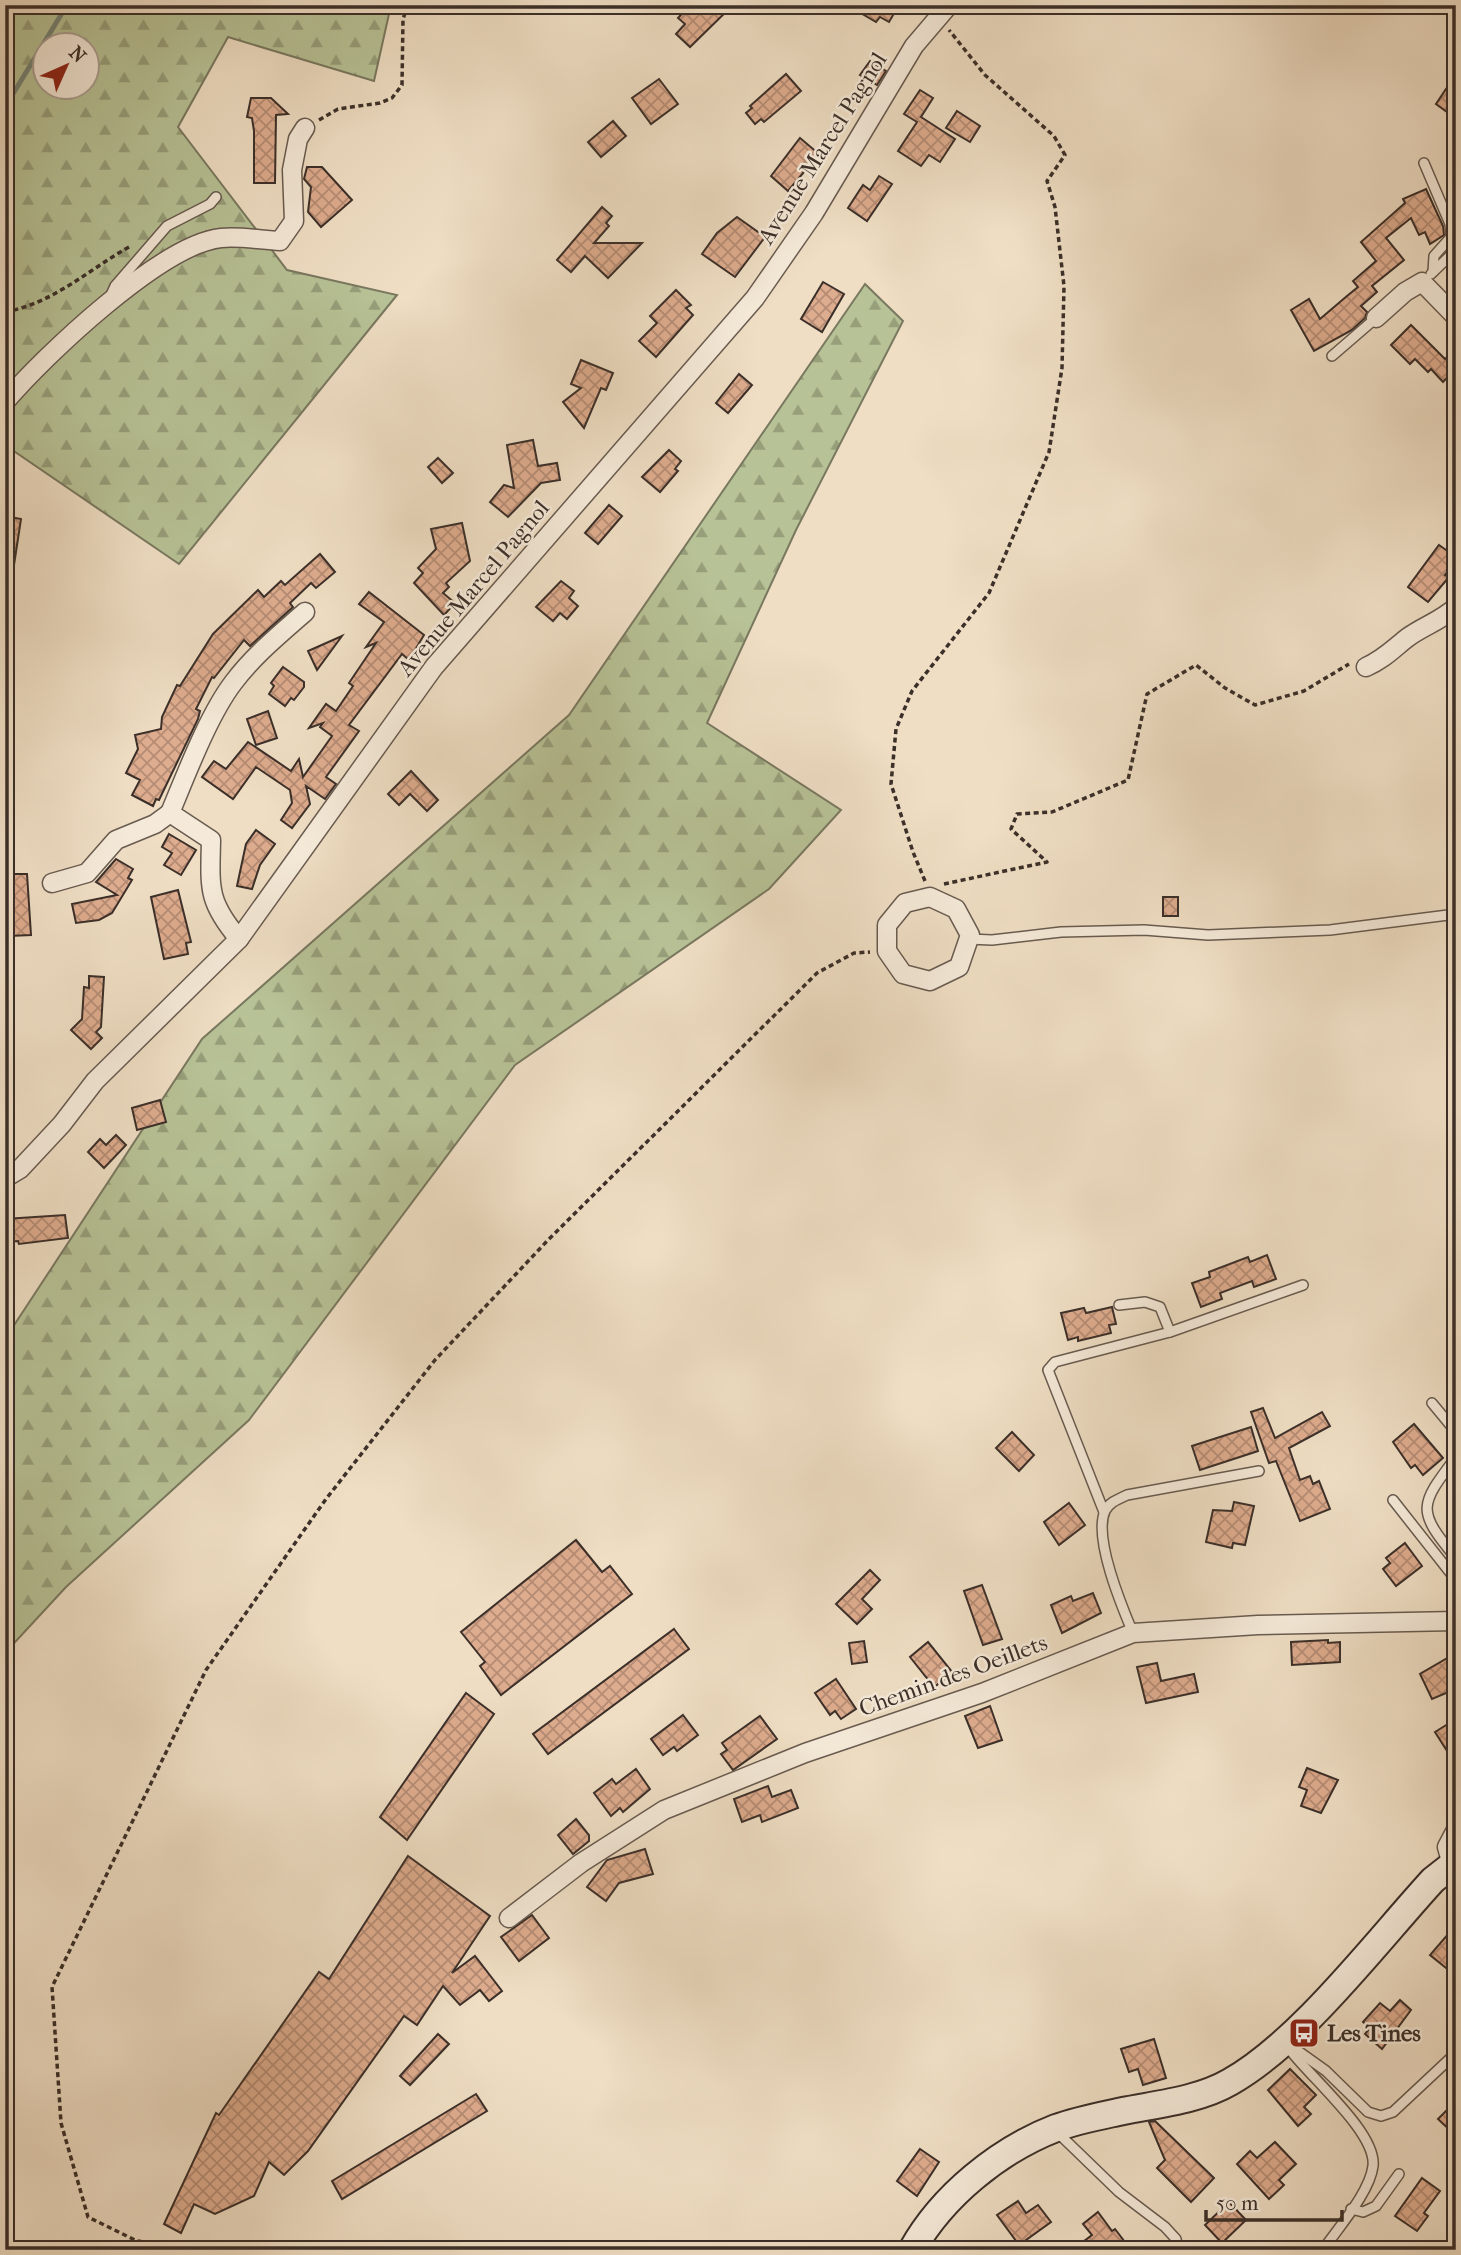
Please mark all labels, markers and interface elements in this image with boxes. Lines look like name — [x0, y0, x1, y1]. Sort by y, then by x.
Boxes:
north arrow — [32, 32, 102, 102]
text: N — [64, 42, 91, 68]
street label: Avenue Marcel Pagnol — [752, 47, 893, 250]
street label: Avenue Marcel Pagnol — [391, 495, 555, 682]
street label: Chemin des Oeillets — [855, 1629, 1051, 1722]
bus stop icon: Les Tines — [1287, 2016, 1321, 2050]
place label: Les Tines — [1327, 2020, 1421, 2047]
scale bar — [1206, 2178, 1342, 2222]
text: 50 m — [1216, 2191, 1259, 2215]

